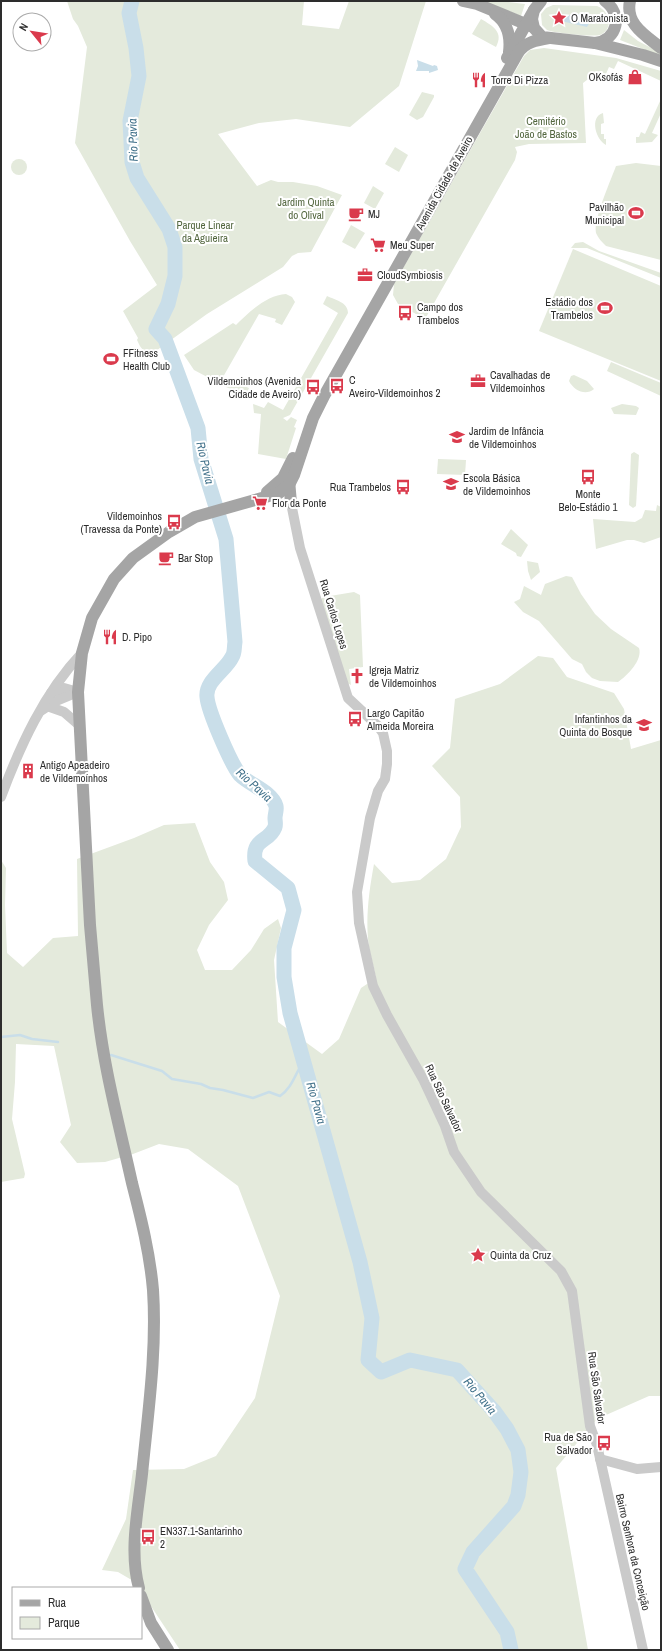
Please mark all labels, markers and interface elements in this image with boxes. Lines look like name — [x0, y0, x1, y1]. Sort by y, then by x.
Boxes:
place icon: O Maratonista — [550, 9, 568, 27]
place label: O Maratonista — [571, 11, 628, 25]
north arrow — [12, 12, 52, 52]
text: N — [16, 21, 31, 33]
shop icon: OKsofás — [626, 68, 644, 86]
place label: OKsofás — [588, 70, 623, 84]
restaurant icon: Torre Di Pizza — [470, 71, 488, 89]
place label: Torre Di Pizza — [491, 73, 548, 87]
park label: Cemitério João de Bastos — [515, 114, 578, 141]
water label: Rio Pavia — [124, 118, 142, 162]
street label: Avenida Cidade de Aveiro — [412, 134, 476, 233]
park label: Jardim Quinta do Olival — [277, 195, 335, 222]
place label: Pavilhão Municipal — [585, 200, 624, 227]
sports icon: Pavilhão Municipal — [627, 204, 645, 222]
cafe icon: MJ — [347, 205, 365, 223]
place label: MJ — [368, 207, 380, 221]
park label: Parque Linear da Aguieira — [176, 218, 234, 245]
supermarket icon: Meu Super — [369, 236, 387, 254]
place label: Meu Super — [390, 238, 434, 252]
office icon: CloudSymbiosis — [356, 266, 374, 284]
place label: CloudSymbiosis — [377, 268, 443, 282]
place label: Estádio dos Trambelos — [545, 295, 593, 322]
sports icon: Estádio dos Trambelos — [596, 299, 614, 317]
place label: Campo dos Trambelos — [417, 300, 464, 327]
bus stop icon: Campo dos Trambelos — [396, 304, 414, 322]
place label: FFitness Health Club — [123, 346, 170, 373]
sports icon: FFitness Health Club — [102, 350, 120, 368]
place label: Cavalhadas de Vildemoinhos — [490, 368, 550, 395]
office icon: Cavalhadas de Vildemoinhos — [469, 372, 487, 390]
place label: C Aveiro-Vildemoinhos 2 — [348, 373, 440, 400]
place label: Vildemoinhos (Avenida Cidade de Aveiro) — [208, 374, 301, 401]
bus stop icon: C Aveiro-Vildemoinhos 2 — [328, 377, 346, 395]
bus stop icon: Vildemoinhos (Avenida Cidade de Aveiro) — [304, 378, 322, 396]
place label: Jardim de Infância de Vildemoinhos — [469, 424, 544, 451]
school or university icon: Jardim de Infância de Vildemoinhos — [448, 428, 466, 446]
water label: Rio Pavia — [192, 440, 218, 486]
bus stop icon: Monte Belo-Estádio 1 — [579, 468, 597, 486]
place label: Escola Básica de Vildemoinhos — [463, 471, 531, 498]
school or university icon: Escola Básica de Vildemoinhos — [442, 475, 460, 493]
bus stop icon: Rua Trambelos — [394, 478, 412, 496]
place label: Rua Trambelos — [330, 480, 391, 494]
place label: Monte Belo-Estádio 1 — [558, 487, 618, 514]
supermarket icon: Flor da Ponte — [251, 494, 269, 512]
place label: Flor da Ponte — [272, 496, 326, 510]
place label: Vildemoinhos (Travessa da Ponte) — [81, 509, 162, 536]
bus stop icon: Vildemoinhos (Travessa da Ponte) — [165, 513, 183, 531]
cafe icon: Bar Stop — [157, 549, 175, 567]
place label: Bar Stop — [178, 551, 213, 565]
street label: Rua Carlos Lopes — [317, 577, 351, 651]
restaurant icon: D. Pipo — [101, 628, 119, 646]
place label: D. Pipo — [122, 630, 152, 644]
place label: Igreja Matriz de Vildemoinhos — [369, 663, 437, 690]
church icon: Igreja Matriz de Vildemoinhos — [348, 667, 366, 685]
place label: Largo Capitão Almeida Moreira — [366, 706, 434, 733]
bus stop icon: Largo Capitão Almeida Moreira — [346, 710, 364, 728]
place label: Infantinhos da Quinta do Bosque — [559, 712, 632, 739]
school or university icon: Infantinhos da Quinta do Bosque — [635, 716, 653, 734]
place label: Antigo Apeadeiro de Vildemoínhos — [39, 758, 110, 785]
building icon: Antigo Apeadeiro de Vildemoínhos — [19, 762, 37, 780]
water label: Rio Pavia — [233, 765, 276, 806]
street label: Rua São Salvador — [422, 1062, 466, 1134]
water label: Rio Pavia — [302, 1080, 330, 1126]
place icon: Quinta da Cruz — [469, 1246, 487, 1264]
place label: Quinta da Cruz — [490, 1248, 552, 1262]
street label: Rua São Salvador — [585, 1351, 609, 1425]
water label: Rio Pavia — [460, 1374, 500, 1418]
place label: Rua de São Salvador — [544, 1430, 592, 1457]
bus stop icon: Rua de São Salvador — [595, 1434, 613, 1452]
street label: Bairro Senhora da Conceição — [613, 1492, 653, 1612]
place label: EN337.1-Santarinho 2 — [160, 1524, 242, 1551]
bus stop icon: EN337.1-Santarinho 2 — [139, 1528, 157, 1546]
legend — [12, 1587, 142, 1639]
text: Rua — [48, 1595, 67, 1611]
text: Parque — [48, 1615, 80, 1631]

